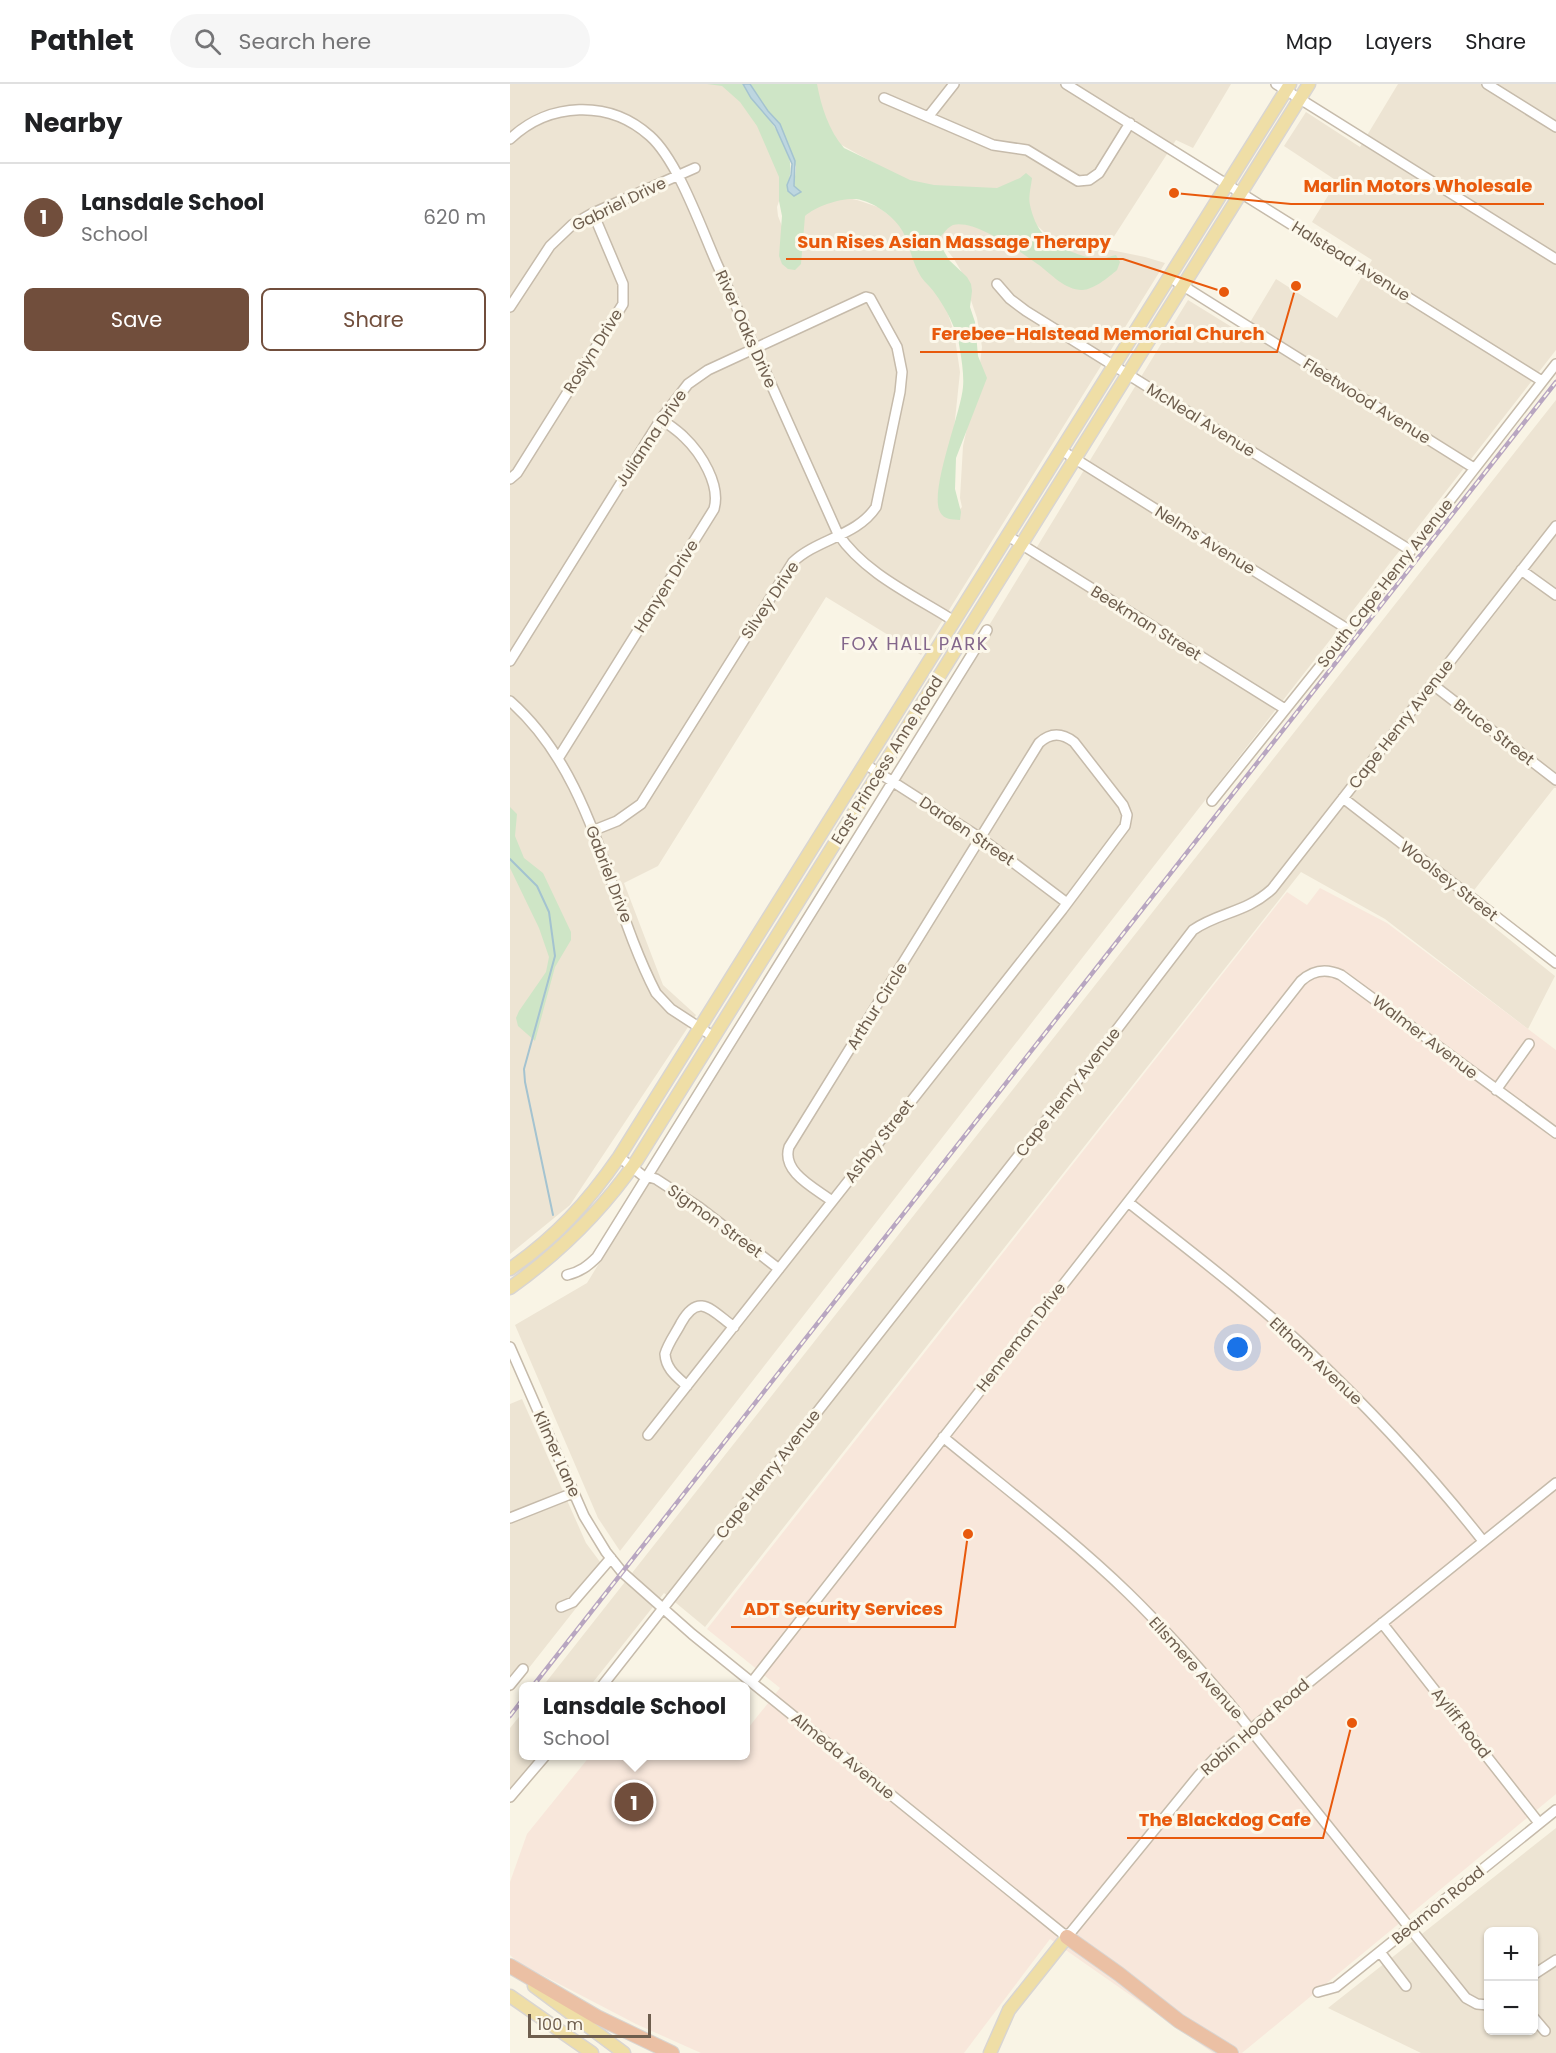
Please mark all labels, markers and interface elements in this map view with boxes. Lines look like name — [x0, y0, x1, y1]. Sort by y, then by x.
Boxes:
search box — [170, 14, 590, 68]
text: Pathlet — [30, 21, 134, 60]
icon: search — [191, 25, 224, 58]
text: Search here — [239, 26, 371, 57]
text: Map — [1286, 27, 1332, 56]
text: Layers — [1365, 27, 1432, 56]
text: Share — [1465, 27, 1526, 56]
text: Nearby — [24, 105, 122, 141]
callout: Marlin Motors Wholesale — [1291, 168, 1544, 204]
street label: Gabriel Drive — [568, 171, 670, 237]
text: Marlin Motors Wholesale — [1304, 173, 1532, 198]
text: Lansdale School — [81, 187, 264, 218]
text: 1 — [40, 203, 47, 231]
text: 620 m — [423, 203, 486, 231]
street label: Halstead Avenue — [1287, 215, 1415, 307]
text: School — [81, 220, 148, 248]
callout: Sun Rises Asian Massage Therapy — [786, 223, 1123, 259]
text: Sun Rises Asian Massage Therapy — [797, 229, 1111, 254]
street label: River Oaks Drive — [710, 266, 782, 392]
button: Save — [24, 288, 249, 351]
button: Share — [261, 288, 486, 351]
street label: Roslyn Drive — [558, 304, 628, 398]
callout: Ferebee-Halstead Memorial Church — [920, 316, 1277, 352]
text: Ferebee-Halstead Memorial Church — [931, 321, 1265, 346]
street label: Fleetwood Avenue — [1299, 352, 1435, 450]
street label: McNeal Avenue — [1142, 377, 1260, 463]
street label: Julianna Drive — [610, 385, 692, 491]
street label: South Cape Henry Avenue — [1312, 494, 1458, 672]
street label: Nelms Avenue — [1150, 500, 1260, 580]
street label: Hanyen Drive — [628, 535, 704, 637]
street label: Silvey Drive — [735, 556, 805, 644]
street label: Beekman Street — [1086, 580, 1206, 666]
district label: FOX HALL PARK — [841, 631, 989, 656]
street label: Cape Henry Avenue — [1343, 654, 1459, 794]
street label: East Princess Anne Road — [826, 671, 948, 849]
street label: Bruce Street — [1449, 693, 1539, 771]
street label: Darden Street — [915, 791, 1019, 871]
street label: Gabriel Drive — [580, 822, 638, 926]
street label: Woolsey Street — [1395, 835, 1503, 927]
street label: Arthur Circle — [841, 958, 913, 1054]
street label: Walmer Avenue — [1367, 990, 1483, 1084]
street label: Cape Henry Avenue — [1010, 1022, 1126, 1162]
street label: Ashby Street — [839, 1094, 919, 1188]
street label: Sigmon Street — [663, 1179, 767, 1263]
street label: Henneman Drive — [971, 1277, 1071, 1397]
street label: Eltham Avenue — [1264, 1312, 1368, 1410]
your location — [1223, 1333, 1252, 1362]
street label: Cape Henry Avenue — [710, 1404, 826, 1544]
street label: Kilmer Lane — [528, 1407, 586, 1501]
callout: ADT Security Services — [731, 1591, 955, 1627]
text: ADT Security Services — [743, 1596, 943, 1621]
street label: Ellsmere Avenue — [1144, 1612, 1248, 1724]
street label: Robin Hood Road — [1196, 1673, 1314, 1781]
popup — [519, 1682, 750, 1760]
street label: Ayliff Road — [1426, 1683, 1496, 1763]
text: Lansdale School — [543, 1691, 726, 1722]
street label: Almeda Avenue — [786, 1707, 900, 1805]
text: School — [543, 1724, 610, 1752]
pin: 1 — [614, 1780, 654, 1824]
callout: The Blackdog Cafe — [1127, 1802, 1323, 1838]
text: The Blackdog Cafe — [1139, 1807, 1311, 1832]
street label: Beamon Road — [1387, 1860, 1489, 1950]
map controls — [1484, 1927, 1538, 2035]
button: + — [1484, 1927, 1538, 1981]
button: − — [1484, 1981, 1538, 2035]
scale bar — [528, 2011, 651, 2038]
text: 100 m — [537, 2013, 583, 2036]

